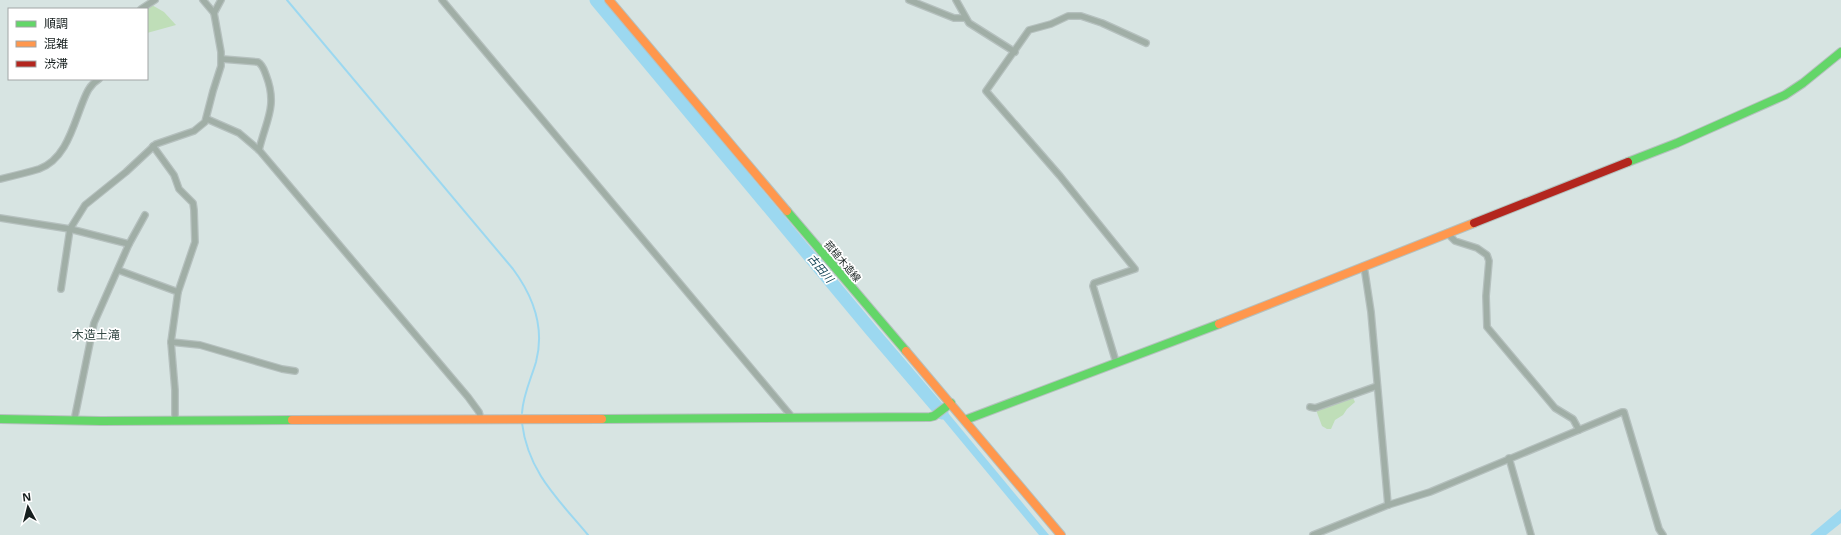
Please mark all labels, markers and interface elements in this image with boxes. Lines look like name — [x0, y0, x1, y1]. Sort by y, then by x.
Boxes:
legend — [8, 8, 148, 80]
text: 順調 — [44, 15, 68, 32]
text: 混雑 — [44, 35, 68, 52]
text: 渋滞 — [44, 55, 68, 72]
street label: 菰槌木造線 — [822, 237, 864, 285]
water label: 古田川 — [805, 251, 838, 286]
district label: 木造土滝 — [72, 326, 120, 343]
north arrow — [8, 487, 48, 527]
text: N — [21, 489, 32, 505]

